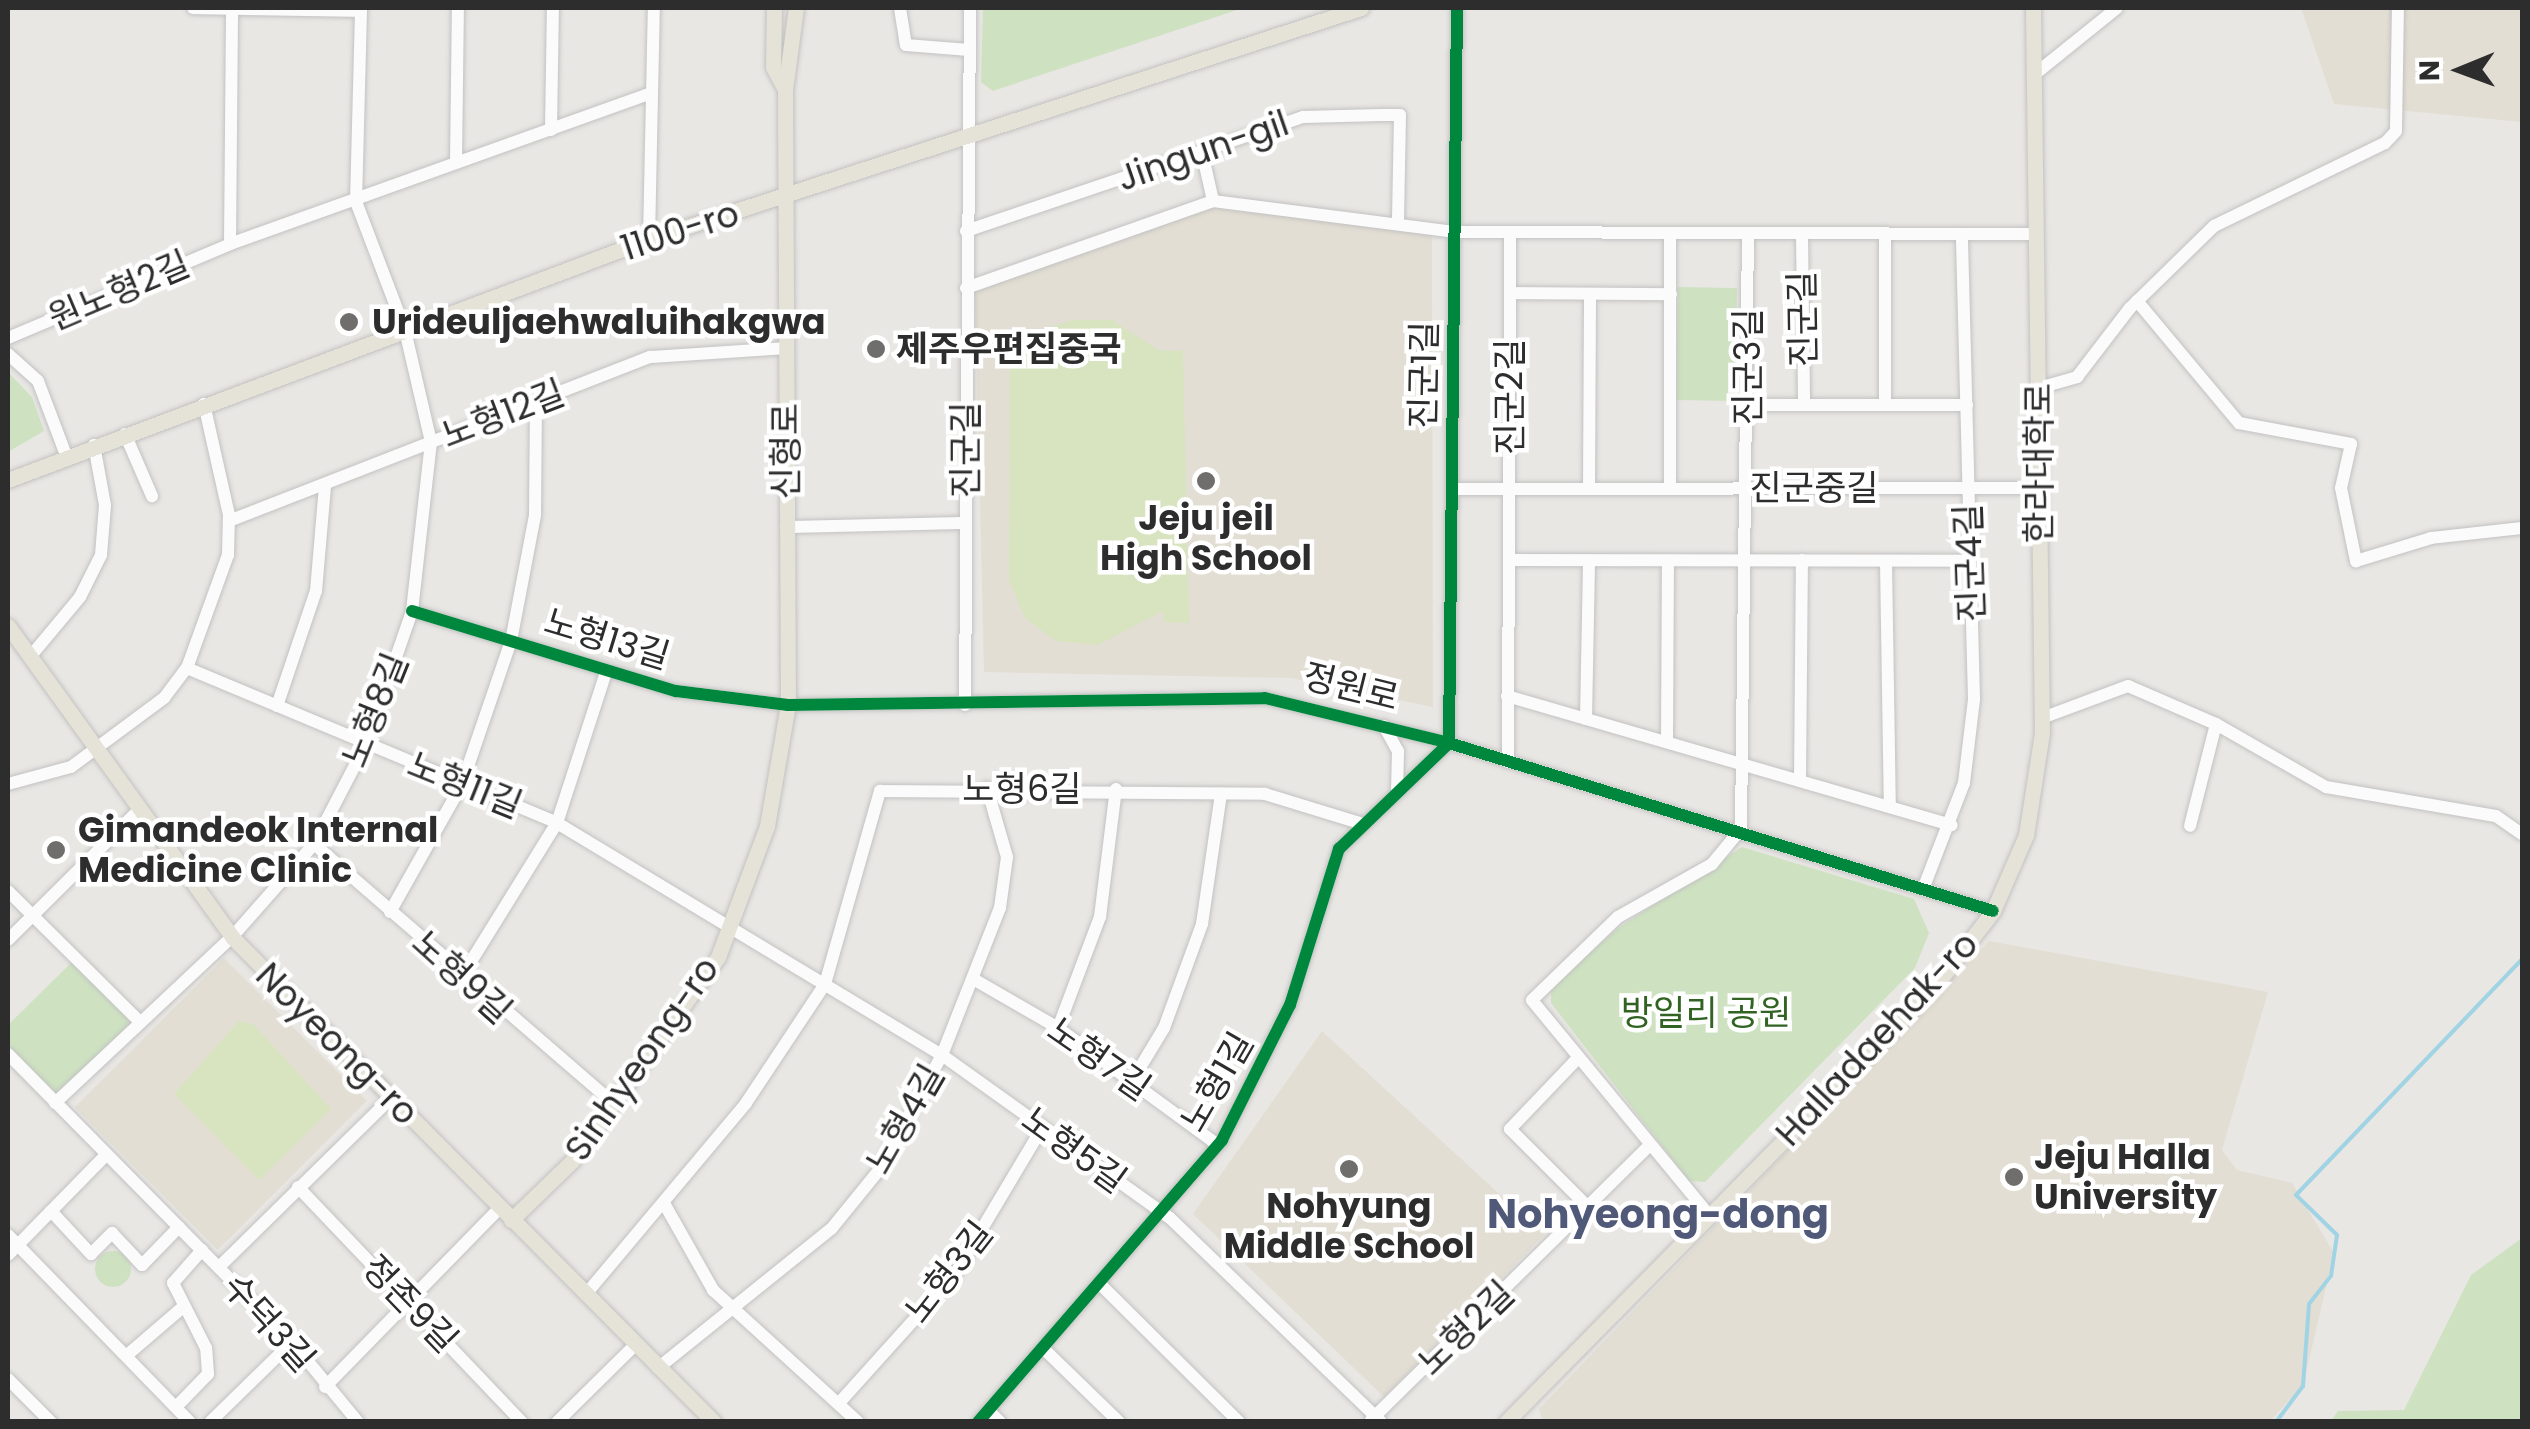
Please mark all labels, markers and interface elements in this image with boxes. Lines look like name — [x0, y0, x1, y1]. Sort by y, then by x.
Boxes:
north arrow — [2410, 20, 2510, 120]
text: N — [2410, 60, 2449, 81]
street label: Jingun-gil — [1112, 102, 1294, 200]
street label: 1100-ro — [616, 192, 744, 270]
street label: 원노형2길 — [42, 243, 196, 339]
street label: 진군길 — [1781, 270, 1825, 368]
place label: Urideuljaehwaluihakgwa — [372, 301, 826, 343]
street label: 진군3길 — [1727, 308, 1769, 426]
marker: Urideuljaehwaluihakgwa — [336, 309, 362, 335]
street label: 진군1길 — [1402, 321, 1446, 429]
place label: 제주우편집중국 — [896, 328, 1121, 370]
marker: 제주우편집중국 — [865, 338, 887, 360]
street label: 진군2길 — [1489, 339, 1531, 455]
street label: 노형12길 — [436, 371, 570, 457]
street label: 한라대학로 — [2018, 383, 2060, 543]
street label: 진군길 — [945, 402, 987, 498]
street label: 신형로 — [765, 403, 807, 499]
street label: 진군중길 — [1750, 467, 1878, 509]
marker: Jeju jeil High School — [1195, 470, 1217, 492]
place label: Jeju jeil High School — [1100, 497, 1312, 579]
street label: 진군4길 — [1947, 503, 1993, 623]
street label: 노형13길 — [539, 600, 675, 678]
street label: 노형8길 — [333, 647, 417, 773]
street label: 정원로 — [1299, 655, 1403, 719]
street label: 노형11길 — [402, 743, 528, 827]
street label: 노형6길 — [963, 768, 1081, 810]
place label: Gimandeok Internal Medicine Clinic — [78, 809, 438, 891]
marker: Gimandeok Internal Medicine Clinic — [43, 837, 69, 863]
street label: 노형9길 — [404, 922, 520, 1032]
street label: Halladaehak-ro — [1767, 924, 1987, 1154]
street label: Sinhyeong-ro — [556, 949, 728, 1169]
street label: Noyeong-ro — [247, 954, 427, 1134]
park label: 방일리 공원 — [1621, 992, 1791, 1034]
street label: 노형7길 — [1040, 1009, 1158, 1109]
street label: 노형1길 — [1172, 1025, 1262, 1139]
street label: 노형4길 — [857, 1057, 953, 1181]
street label: 노형5길 — [1014, 1098, 1134, 1202]
place label: Jeju Halla University — [2034, 1136, 2217, 1218]
marker: Nohyung Middle School — [1338, 1158, 1360, 1180]
marker: Jeju Halla University — [2003, 1166, 2025, 1188]
place label: Nohyung Middle School — [1224, 1185, 1474, 1267]
district label: Nohyeong-dong — [1487, 1190, 1829, 1238]
street label: 노형3길 — [896, 1213, 1002, 1331]
street label: 정존9길 — [354, 1247, 466, 1361]
street label: 수덕3길 — [214, 1265, 324, 1381]
street label: 노형2길 — [1409, 1272, 1523, 1384]

